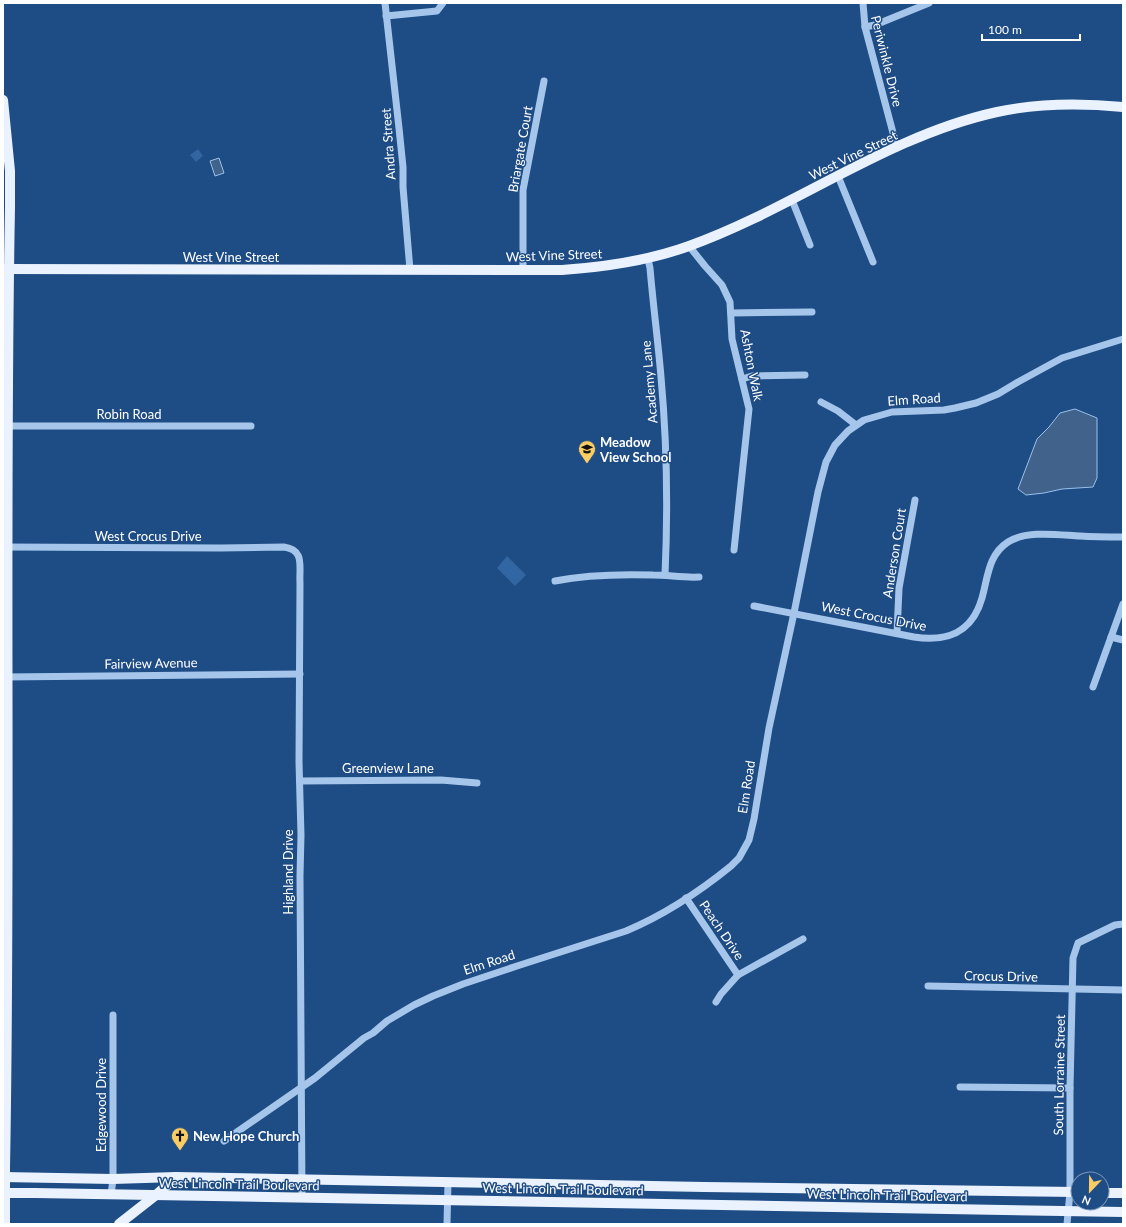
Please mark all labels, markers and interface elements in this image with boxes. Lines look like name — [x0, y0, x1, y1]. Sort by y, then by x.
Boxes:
street label: Periwinkle Drive — [868, 14, 906, 108]
scale bar — [982, 16, 1080, 42]
text: 100 m — [988, 22, 1022, 37]
street label: Briargate Court — [505, 104, 536, 194]
street label: Andra Street — [377, 107, 398, 180]
street label: West Vine Street — [806, 127, 900, 183]
street label: West Vine Street — [506, 245, 603, 265]
street label: West Vine Street — [183, 249, 280, 265]
street label: Ashton Walk — [737, 328, 767, 403]
street label: Academy Lane — [637, 340, 661, 424]
street label: Elm Road — [887, 389, 941, 409]
street label: Robin Road — [97, 406, 161, 422]
place label: Meadow View School — [599, 434, 671, 465]
school or university icon: Meadow View School — [577, 439, 597, 464]
street label: Anderson Court — [879, 506, 909, 599]
street label: West Crocus Drive — [94, 528, 202, 544]
street label: West Crocus Drive — [820, 598, 928, 634]
street label: Fairview Avenue — [104, 654, 198, 672]
street label: Elm Road — [734, 759, 758, 815]
street label: Greenview Lane — [342, 760, 434, 776]
street label: Highland Drive — [280, 829, 296, 915]
street label: Peach Drive — [696, 897, 748, 963]
street label: Elm Road — [461, 946, 517, 978]
street label: Crocus Drive — [964, 967, 1038, 985]
street label: South Lorraine Street — [1050, 1014, 1068, 1136]
street label: Edgewood Drive — [93, 1058, 109, 1152]
church icon: New Hope Church — [170, 1126, 190, 1151]
place label: New Hope Church — [193, 1128, 299, 1144]
north arrow — [1070, 1171, 1110, 1211]
street label: West Lincoln Trail Boulevard — [158, 1175, 320, 1193]
street label: West Lincoln Trail Boulevard — [482, 1180, 644, 1198]
street label: West Lincoln Trail Boulevard — [806, 1186, 968, 1204]
text: N — [1080, 1193, 1092, 1208]

